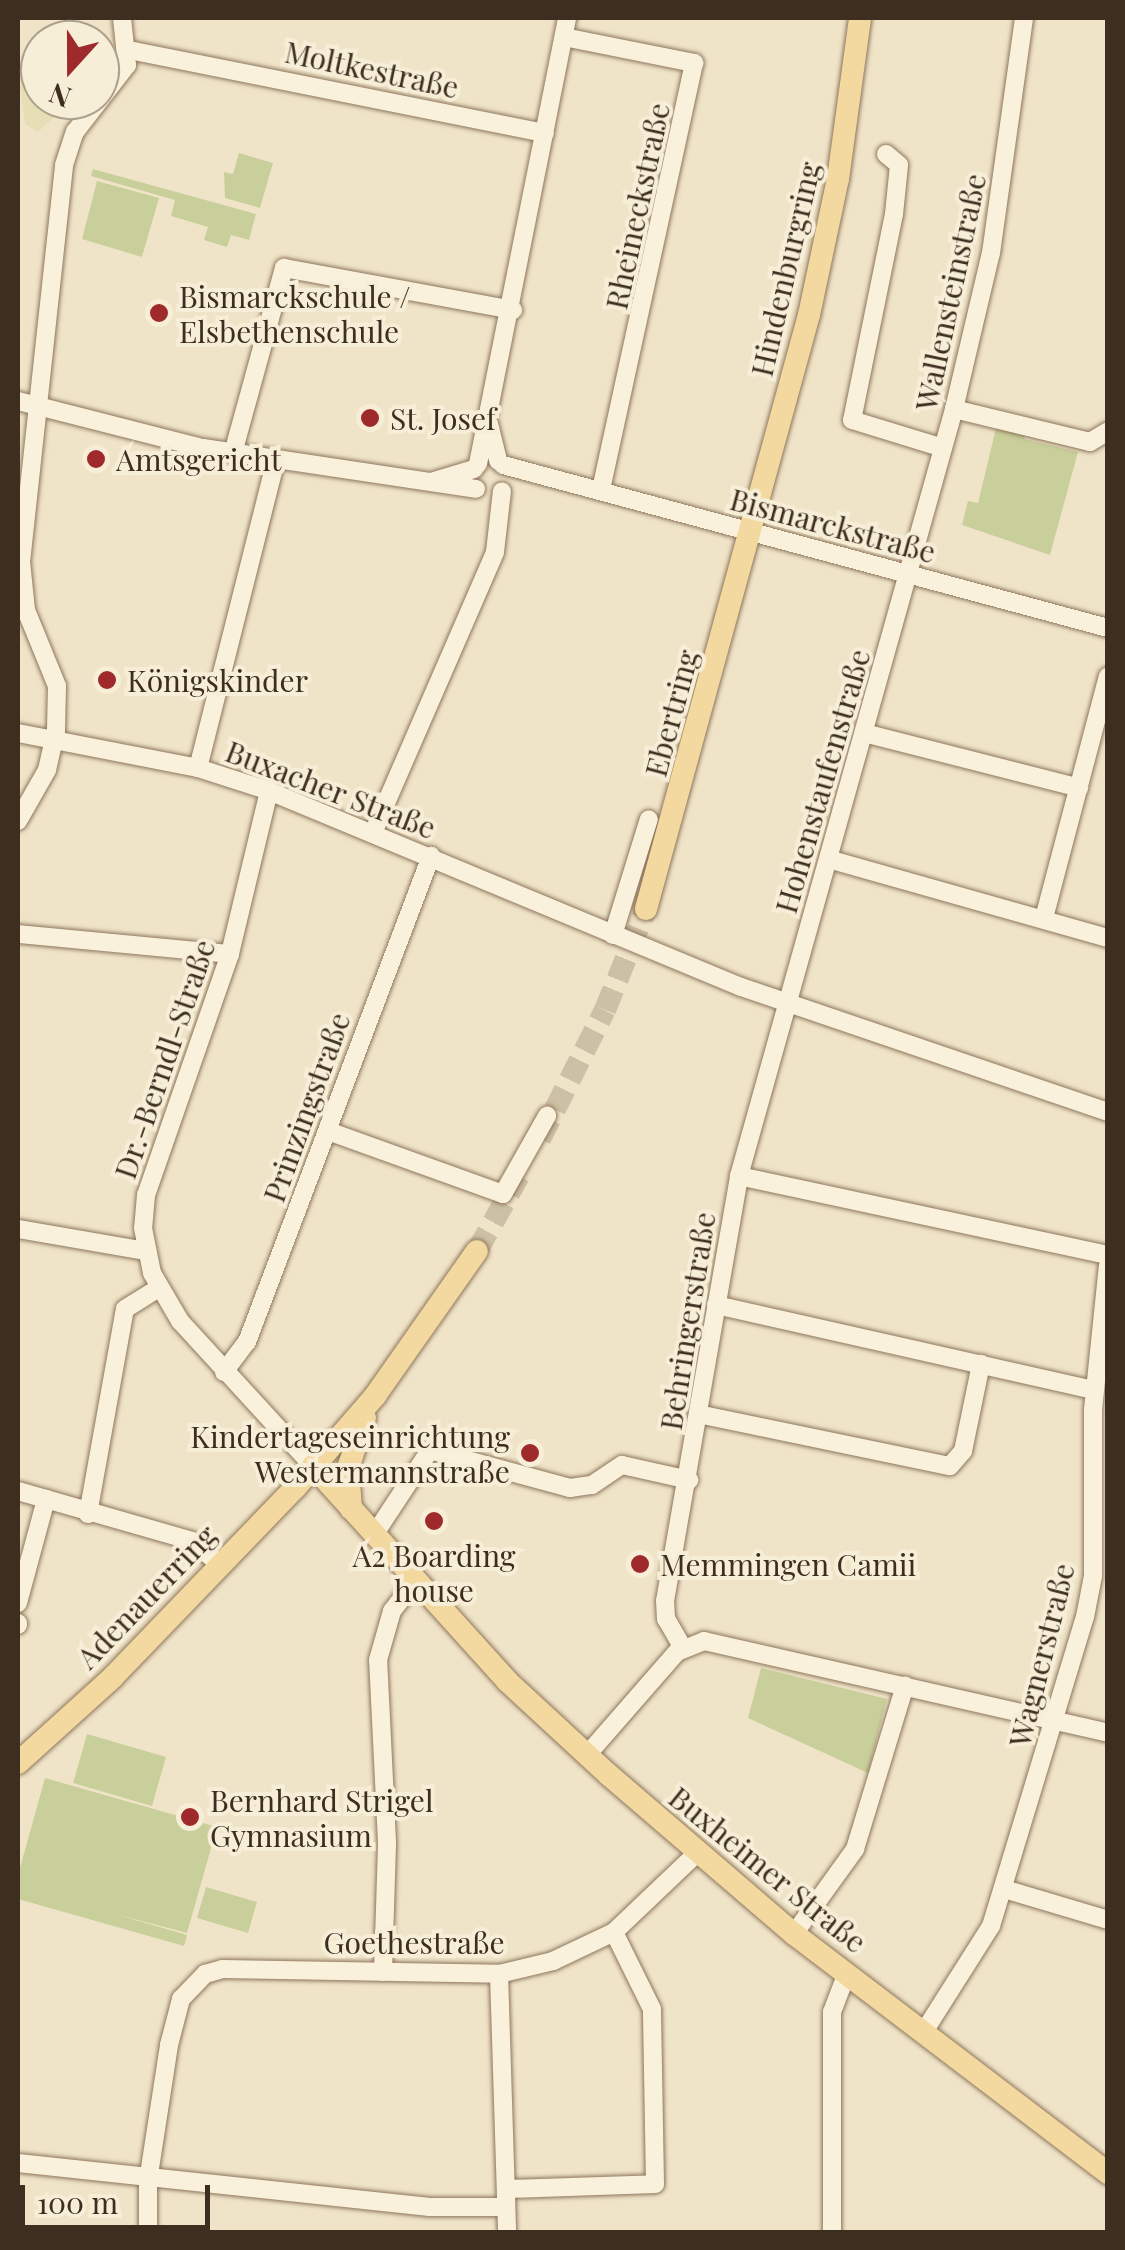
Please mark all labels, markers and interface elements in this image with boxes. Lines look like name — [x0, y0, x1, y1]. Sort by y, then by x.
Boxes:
north arrow — [20, 20, 120, 120]
street label: Moltkestraße — [282, 33, 462, 105]
text: N — [44, 76, 76, 118]
street label: Rheineckstraße — [598, 99, 676, 313]
street label: Hindenburgring — [743, 158, 827, 380]
street label: Wallensteinstraße — [907, 170, 993, 414]
place label: Bismarckschule / Elsbethenschule — [179, 278, 410, 348]
marker: Bismarckschule / Elsbethenschule — [148, 302, 170, 324]
place label: St. Josef — [390, 400, 496, 436]
marker: St. Josef — [359, 407, 381, 429]
place label: Amtsgericht — [116, 441, 281, 477]
marker: Amtsgericht — [85, 448, 107, 470]
street label: Bismarckstraße — [726, 480, 940, 570]
street label: Hohenstaufenstraße — [767, 645, 877, 917]
street label: Ebertring — [637, 646, 705, 780]
place label: Königskinder — [127, 662, 308, 698]
marker: Königskinder — [96, 669, 118, 691]
street label: Buxacher Straße — [221, 732, 441, 846]
street label: Dr.-Berndl-Straße — [106, 935, 222, 1183]
street label: Prinzingstraße — [255, 1007, 357, 1207]
street label: Behringerstraße — [652, 1209, 722, 1433]
place label: Kindertageseinrichtung Westermannstraße — [190, 1418, 510, 1488]
marker: Kindertageseinrichtung Westermannstraße — [519, 1442, 541, 1464]
marker: A2 Boarding house — [423, 1510, 445, 1532]
street label: Adenauerring — [68, 1517, 224, 1675]
place label: A2 Boarding house — [352, 1537, 516, 1608]
place label: Memmingen Camii — [660, 1546, 916, 1582]
marker: Memmingen Camii — [629, 1553, 651, 1575]
street label: Wagnerstraße — [1001, 1559, 1081, 1751]
street label: Buxheimer Straße — [662, 1778, 874, 1960]
place label: Bernhard Strigel Gymnasium — [210, 1782, 434, 1852]
marker: Bernhard Strigel Gymnasium — [179, 1806, 201, 1828]
street label: Goethestraße — [323, 1924, 505, 1960]
scale bar — [25, 2165, 215, 2227]
text: 100 m — [37, 2182, 118, 2222]

